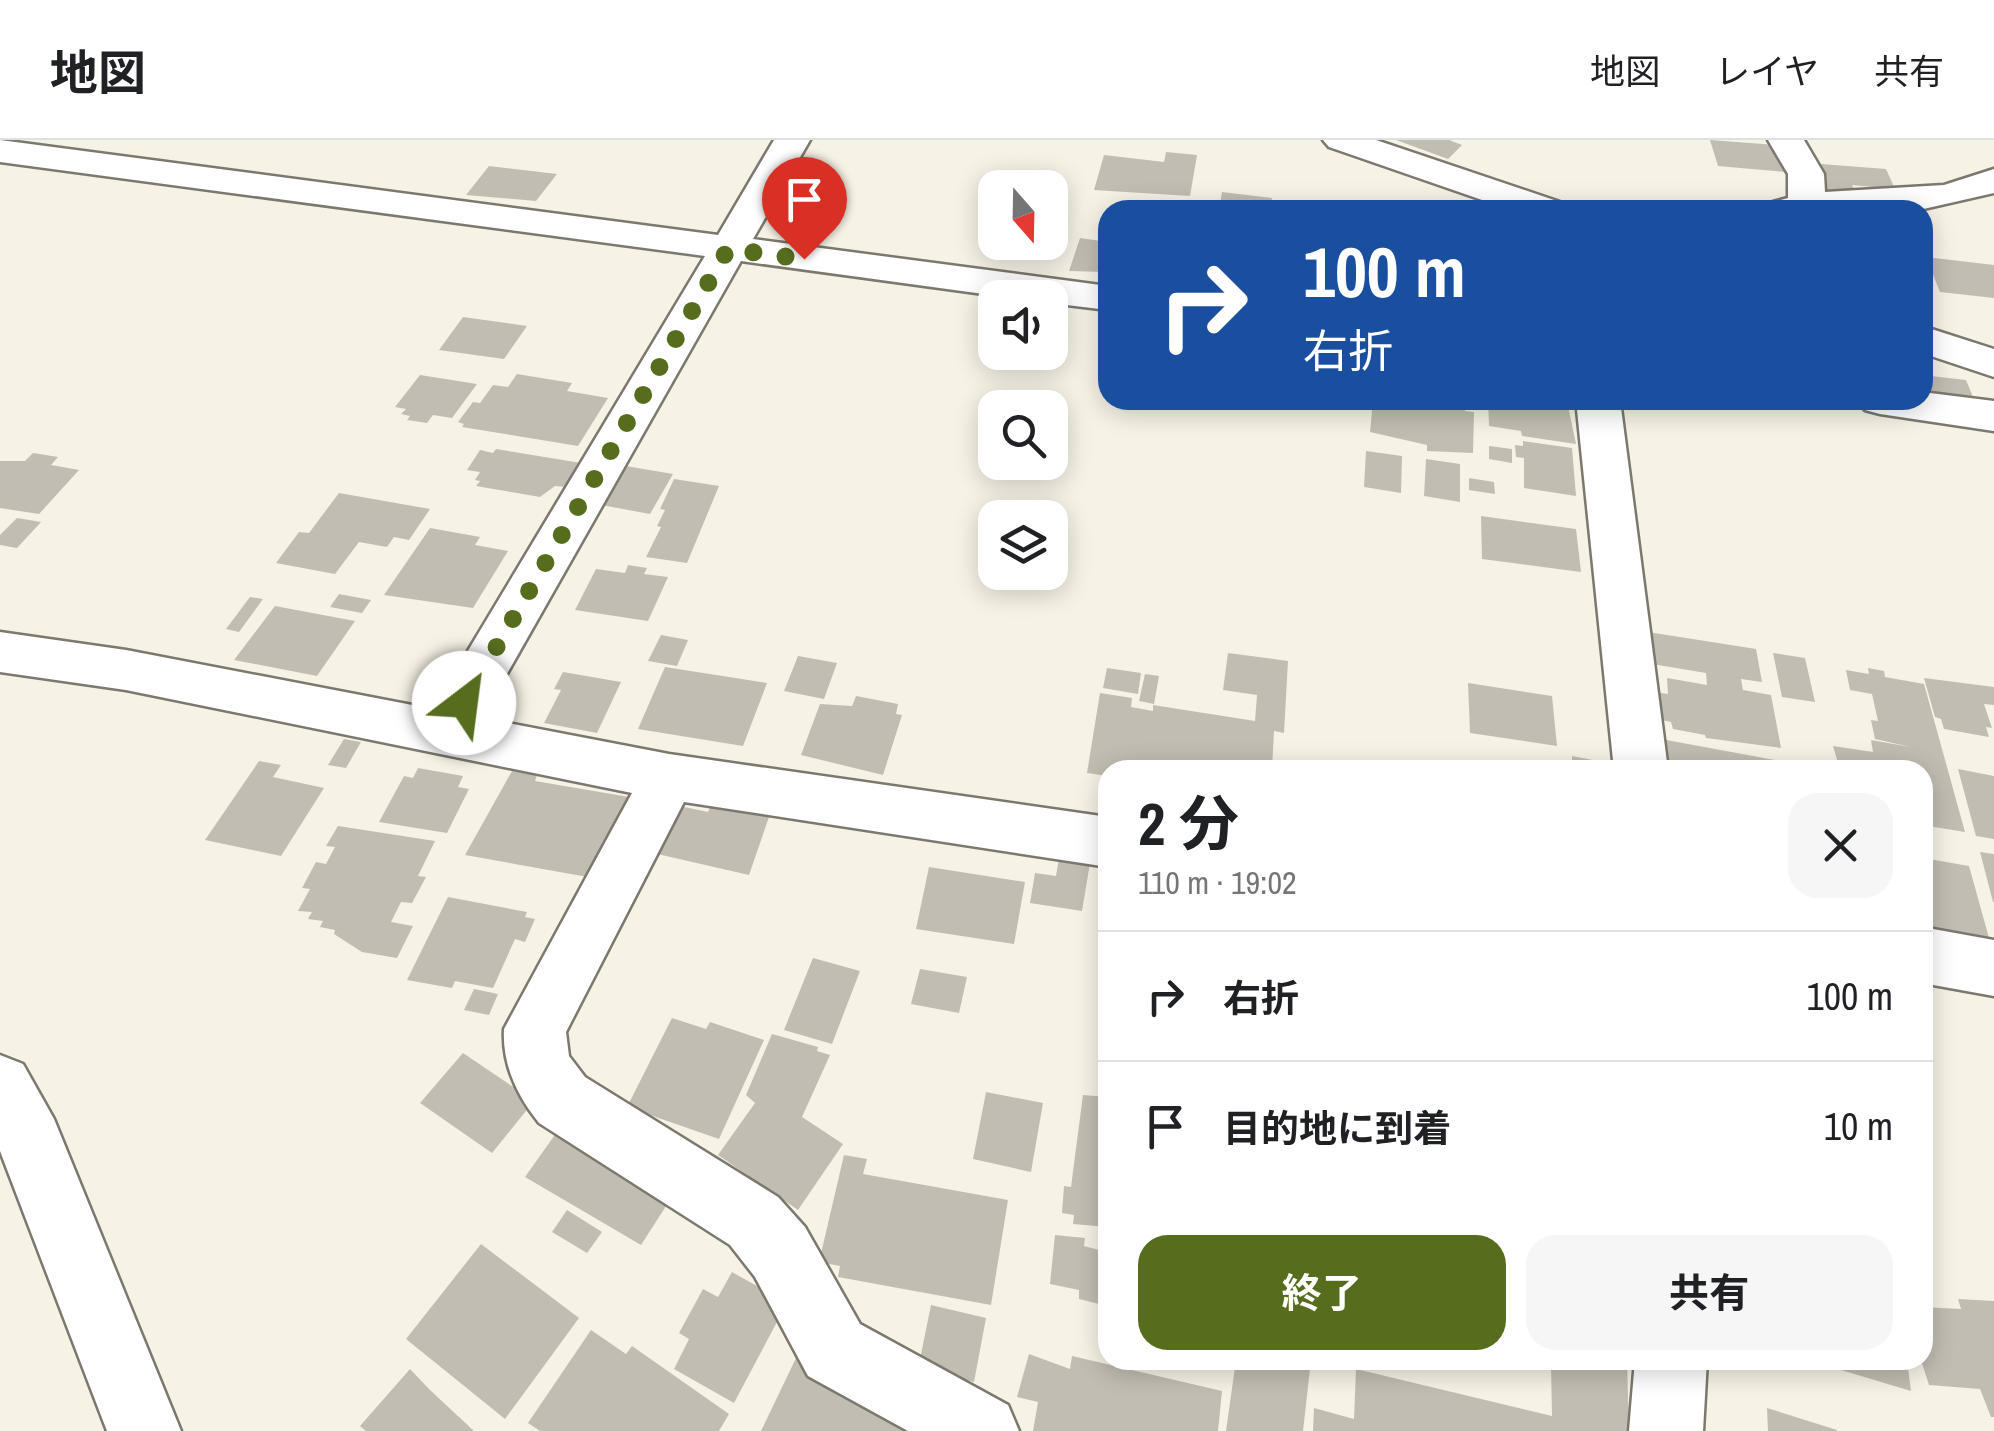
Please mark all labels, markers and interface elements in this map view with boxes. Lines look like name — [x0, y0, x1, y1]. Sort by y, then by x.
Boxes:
text: 地図 — [50, 40, 146, 105]
text: 地図 — [1590, 48, 1660, 95]
text: レイヤ — [1715, 48, 1819, 95]
text: 共有 — [1874, 48, 1944, 95]
pin — [762, 157, 847, 260]
north arrow — [978, 170, 1068, 260]
map controls — [978, 170, 1068, 590]
icon: arrive — [777, 172, 832, 227]
text: 100 m — [1303, 225, 1466, 319]
icon: right — [1138, 240, 1268, 370]
button: sound — [978, 280, 1068, 370]
text: 右折 — [1303, 320, 1393, 381]
button: search — [978, 390, 1068, 480]
button: layers — [978, 500, 1068, 590]
position arrow — [412, 651, 516, 755]
text: 2 分 — [1138, 783, 1239, 864]
button: close — [1788, 793, 1893, 898]
text: 110 m · 19:02 — [1138, 861, 1297, 904]
icon: right — [1138, 969, 1193, 1024]
text: 100 m — [1806, 971, 1893, 1022]
text: 右折 — [1223, 973, 1299, 1024]
icon: arrive — [1138, 1099, 1193, 1154]
text: 10 m — [1824, 1101, 1893, 1152]
text: 目的地に到着 — [1223, 1103, 1451, 1154]
button: 終了 — [1138, 1235, 1506, 1350]
button: 共有 — [1526, 1235, 1893, 1350]

